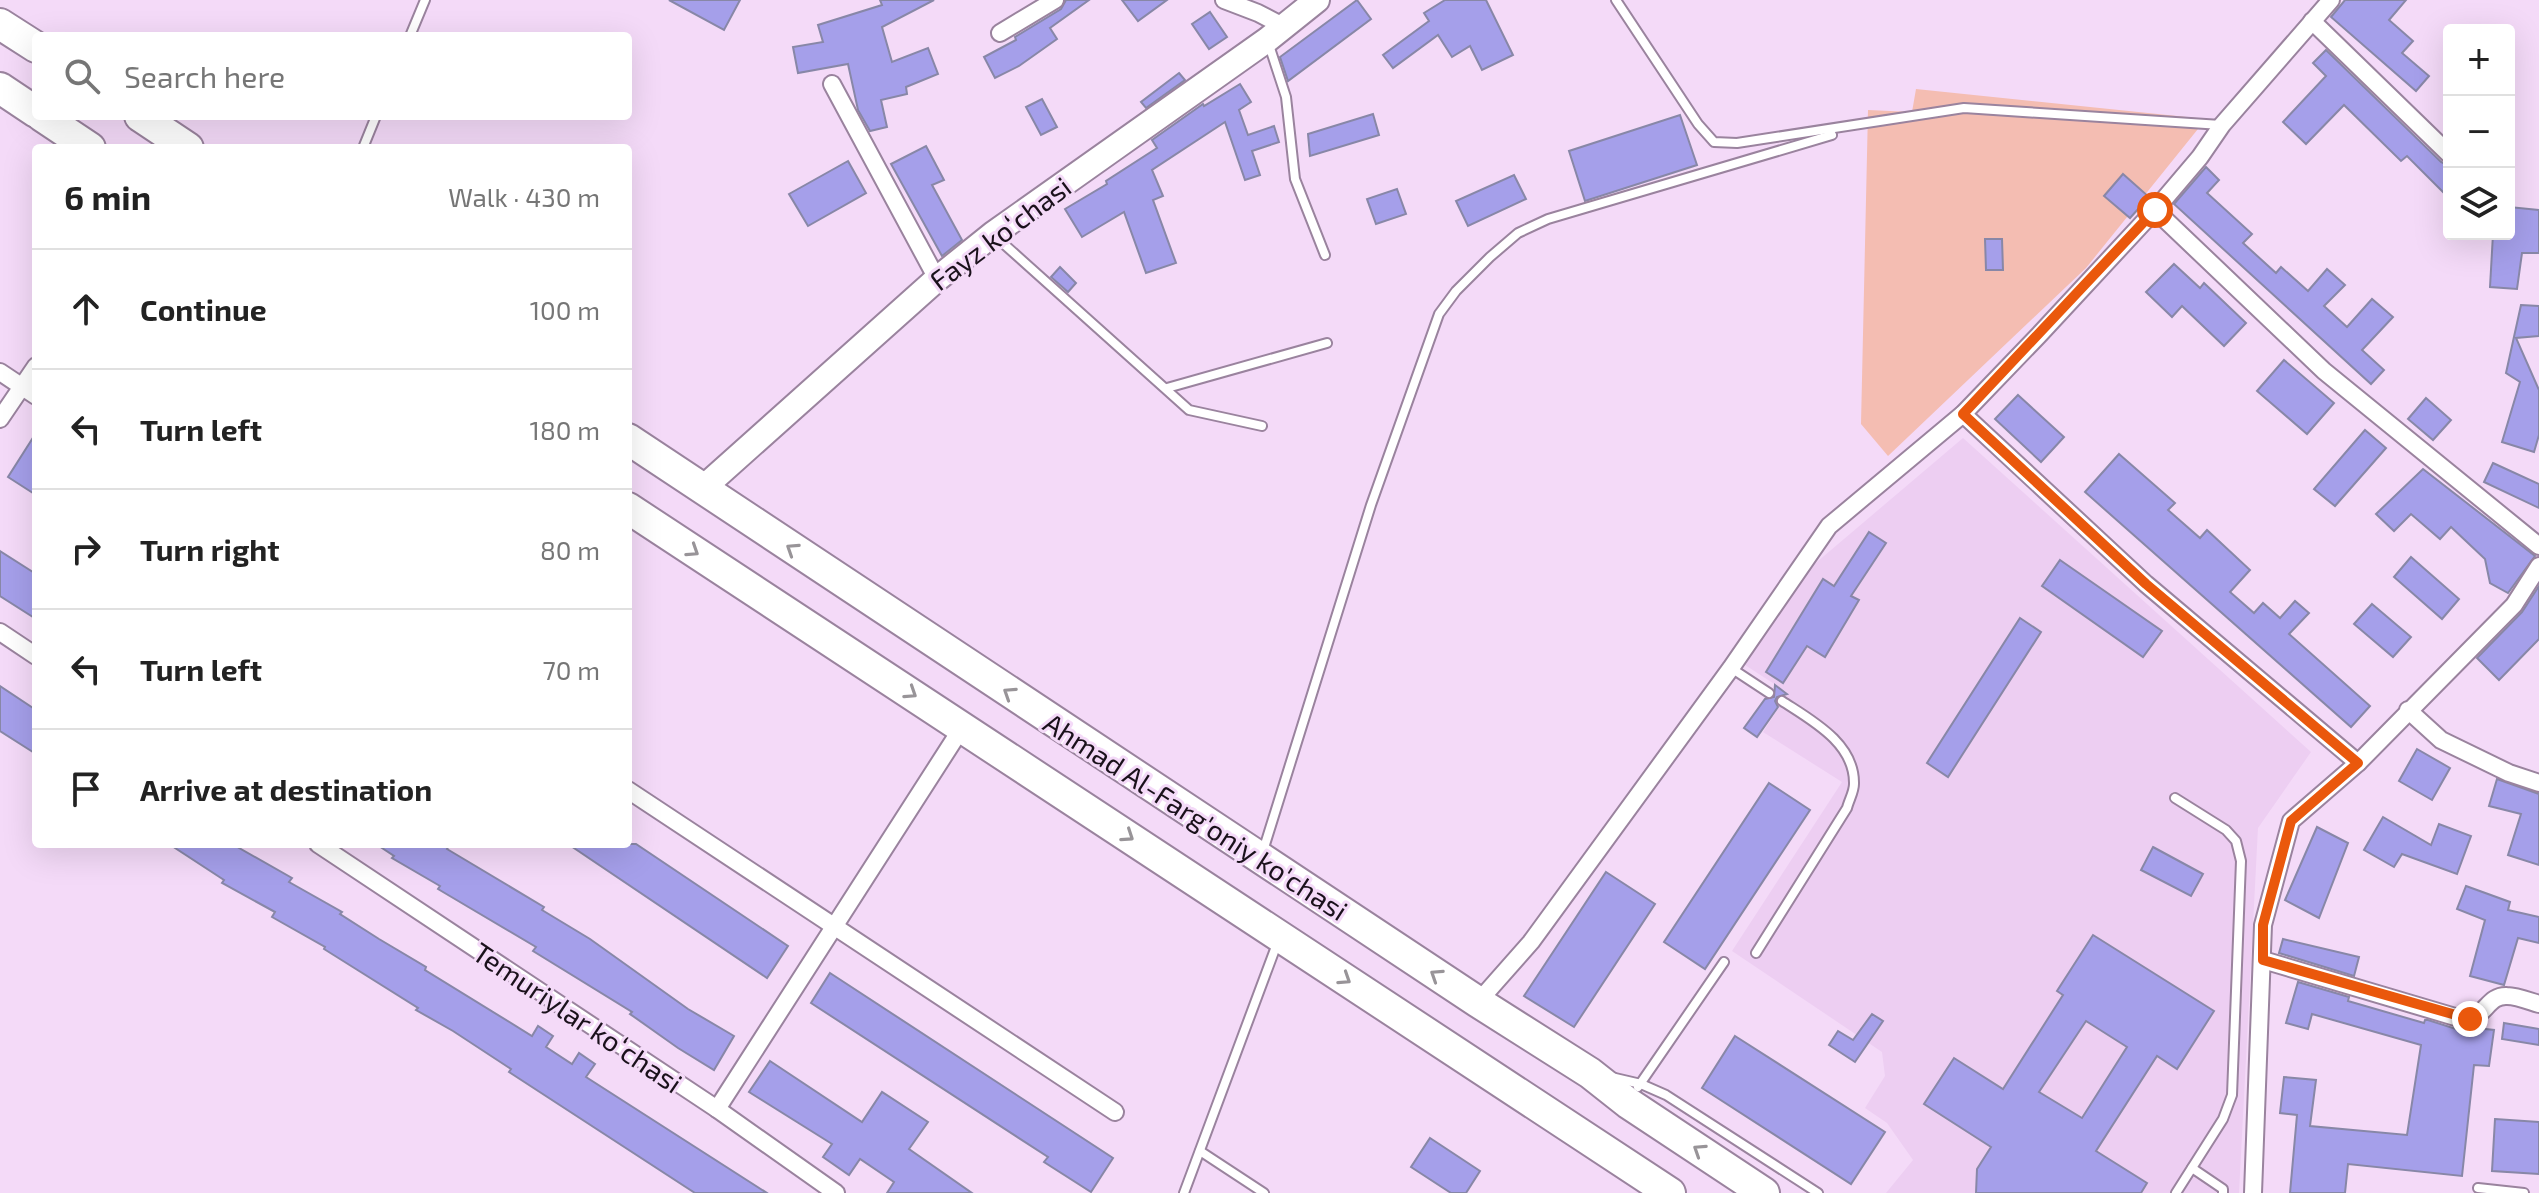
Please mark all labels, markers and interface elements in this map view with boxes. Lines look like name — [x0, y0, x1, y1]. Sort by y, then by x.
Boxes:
map controls — [2443, 24, 2515, 240]
button: + — [2443, 24, 2515, 96]
search box — [32, 32, 632, 120]
icon: search — [60, 54, 104, 98]
text: Search here — [124, 58, 285, 94]
button: − — [2443, 96, 2515, 168]
button: layers — [2443, 168, 2515, 240]
street label: Fayz koʻchasi — [923, 169, 1077, 297]
text: 6 min — [64, 176, 151, 217]
text: Walk · 430 m — [448, 181, 600, 212]
route start — [2137, 192, 2173, 228]
icon: ahead — [64, 287, 108, 331]
text: Continue — [140, 291, 267, 327]
text: 100 m — [530, 294, 600, 325]
icon: left — [64, 407, 108, 451]
text: Turn left — [140, 411, 262, 447]
text: 180 m — [530, 414, 600, 445]
icon: right — [64, 527, 108, 571]
text: Turn right — [140, 531, 280, 567]
text: 80 m — [540, 534, 600, 565]
one-way arrow — [685, 541, 699, 556]
one-way arrow — [786, 544, 801, 559]
icon: left — [64, 647, 108, 691]
text: Turn left — [140, 651, 262, 687]
text: 70 m — [542, 654, 600, 685]
one-way arrow — [902, 683, 917, 698]
one-way arrow — [1003, 687, 1018, 702]
street label: Ahmad Al-Farg'oniy ko'chasi — [1038, 705, 1354, 927]
icon: arrive — [64, 767, 108, 811]
text: Arrive at destination — [140, 771, 432, 807]
one-way arrow — [1120, 826, 1134, 841]
street label: Temuriylar koʻchasi — [467, 934, 689, 1100]
one-way arrow — [1336, 969, 1351, 984]
one-way arrow — [1431, 970, 1445, 985]
route end — [2452, 1001, 2488, 1037]
one-way arrow — [1693, 1145, 1708, 1160]

